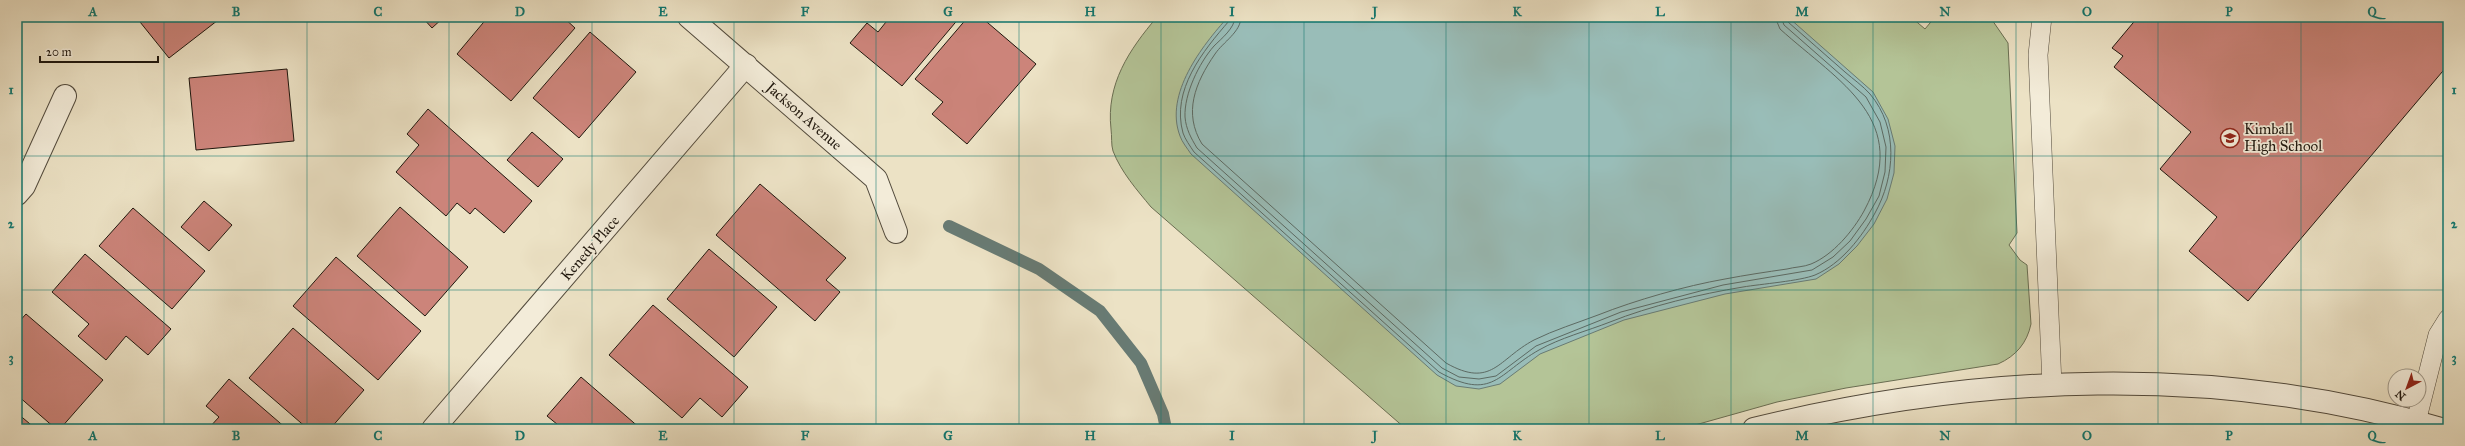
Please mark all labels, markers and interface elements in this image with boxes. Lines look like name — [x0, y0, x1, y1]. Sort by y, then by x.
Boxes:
text: A — [88, 4, 98, 20]
text: B — [232, 4, 241, 20]
text: C — [374, 4, 383, 20]
text: D — [515, 4, 525, 20]
text: E — [658, 4, 668, 20]
text: F — [801, 4, 810, 20]
text: G — [943, 4, 953, 20]
text: H — [1084, 4, 1096, 20]
text: I — [1229, 4, 1235, 20]
text: J — [1370, 4, 1378, 20]
text: K — [1512, 4, 1522, 20]
text: L — [1655, 4, 1665, 20]
text: M — [1795, 4, 1809, 20]
text: N — [1939, 4, 1951, 20]
text: O — [2082, 4, 2092, 20]
text: P — [2225, 4, 2233, 20]
text: Q — [2367, 4, 2386, 20]
scale bar — [40, 38, 158, 64]
text: 20 m — [46, 45, 72, 59]
street label: Jackson Avenue — [760, 77, 846, 155]
text: 1 — [8, 82, 14, 98]
text: 1 — [2451, 82, 2457, 98]
place label: Kimball High School — [2244, 120, 2323, 155]
school or university icon: Kimball High School — [2219, 127, 2241, 149]
street label: Kenedy Place — [557, 212, 623, 284]
text: 2 — [8, 216, 15, 232]
text: 2 — [2451, 216, 2458, 232]
text: 3 — [8, 350, 14, 366]
text: 3 — [2451, 350, 2457, 366]
north arrow — [2387, 368, 2427, 408]
text: N — [2392, 387, 2409, 403]
text: A — [88, 428, 98, 444]
text: B — [232, 428, 241, 444]
text: C — [374, 428, 383, 444]
text: D — [515, 428, 525, 444]
text: E — [658, 428, 668, 444]
text: F — [801, 428, 810, 444]
text: G — [943, 428, 953, 444]
text: H — [1084, 428, 1096, 444]
text: I — [1229, 428, 1235, 444]
text: J — [1370, 428, 1378, 444]
text: K — [1512, 428, 1522, 444]
text: L — [1655, 428, 1665, 444]
text: M — [1795, 428, 1809, 444]
text: N — [1939, 428, 1951, 444]
text: O — [2082, 428, 2092, 444]
text: P — [2225, 428, 2233, 444]
text: Q — [2367, 428, 2386, 444]

